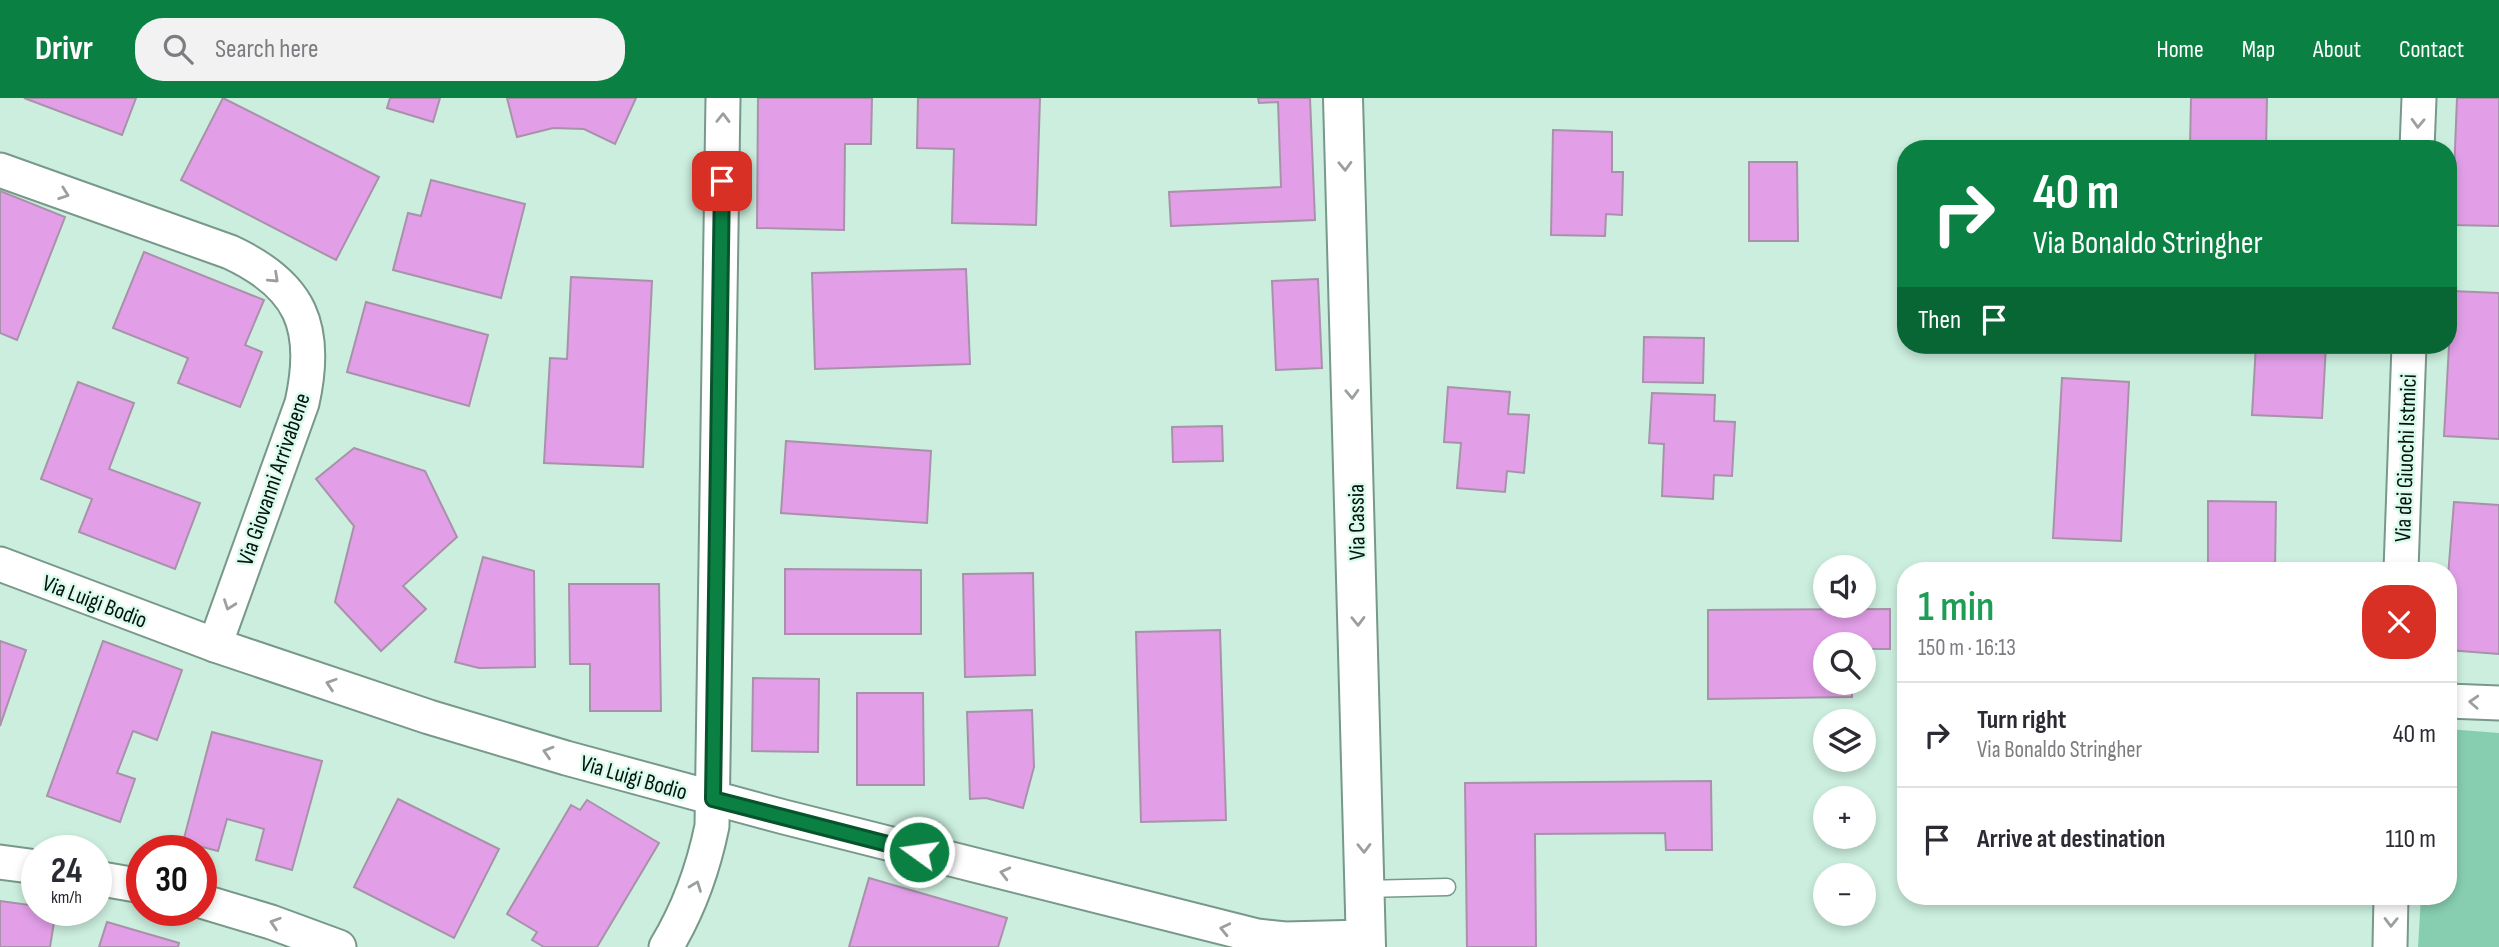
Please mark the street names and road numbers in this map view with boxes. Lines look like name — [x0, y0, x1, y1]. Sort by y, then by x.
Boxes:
street label: Via dei Giuochi Istmici — [2389, 373, 2423, 543]
street label: Via Giovanni Arrivabene — [231, 389, 317, 569]
street label: Via Cassia — [1342, 484, 1372, 560]
street label: Via Luigi Bodio — [38, 569, 151, 635]
street label: Via Luigi Bodio — [577, 749, 690, 807]

